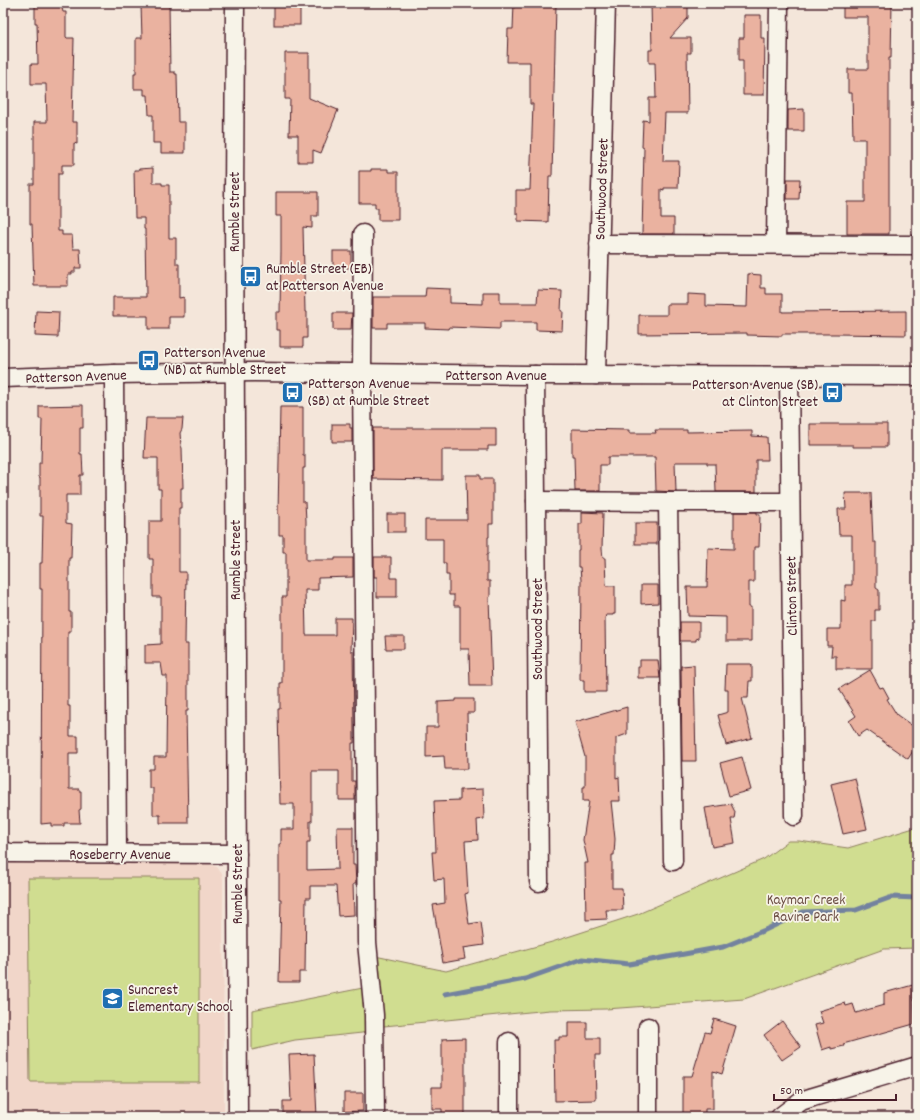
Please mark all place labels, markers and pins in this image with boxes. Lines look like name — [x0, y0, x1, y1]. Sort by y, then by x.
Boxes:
place label: Rumble Street (EB) at Patterson Avenue — [266, 259, 384, 298]
bus stop icon: Rumble Street (EB) at Patterson Avenue — [238, 264, 264, 290]
place label: Patterson Avenue (NB) at Rumble Street — [164, 343, 287, 382]
bus stop icon: Patterson Avenue (NB) at Rumble Street — [136, 348, 162, 374]
place label: Patterson Avenue (SB) at Rumble Street — [308, 374, 430, 413]
place label: Patterson Avenue (SB) at Clinton Street — [692, 375, 818, 414]
bus stop icon: Patterson Avenue (SB) at Rumble Street — [280, 379, 306, 405]
bus stop icon: Patterson Avenue (SB) at Clinton Street — [820, 380, 846, 406]
place label: Suncrest Elementary School — [128, 980, 233, 1019]
school or university icon: Suncrest Elementary School — [100, 985, 126, 1011]

